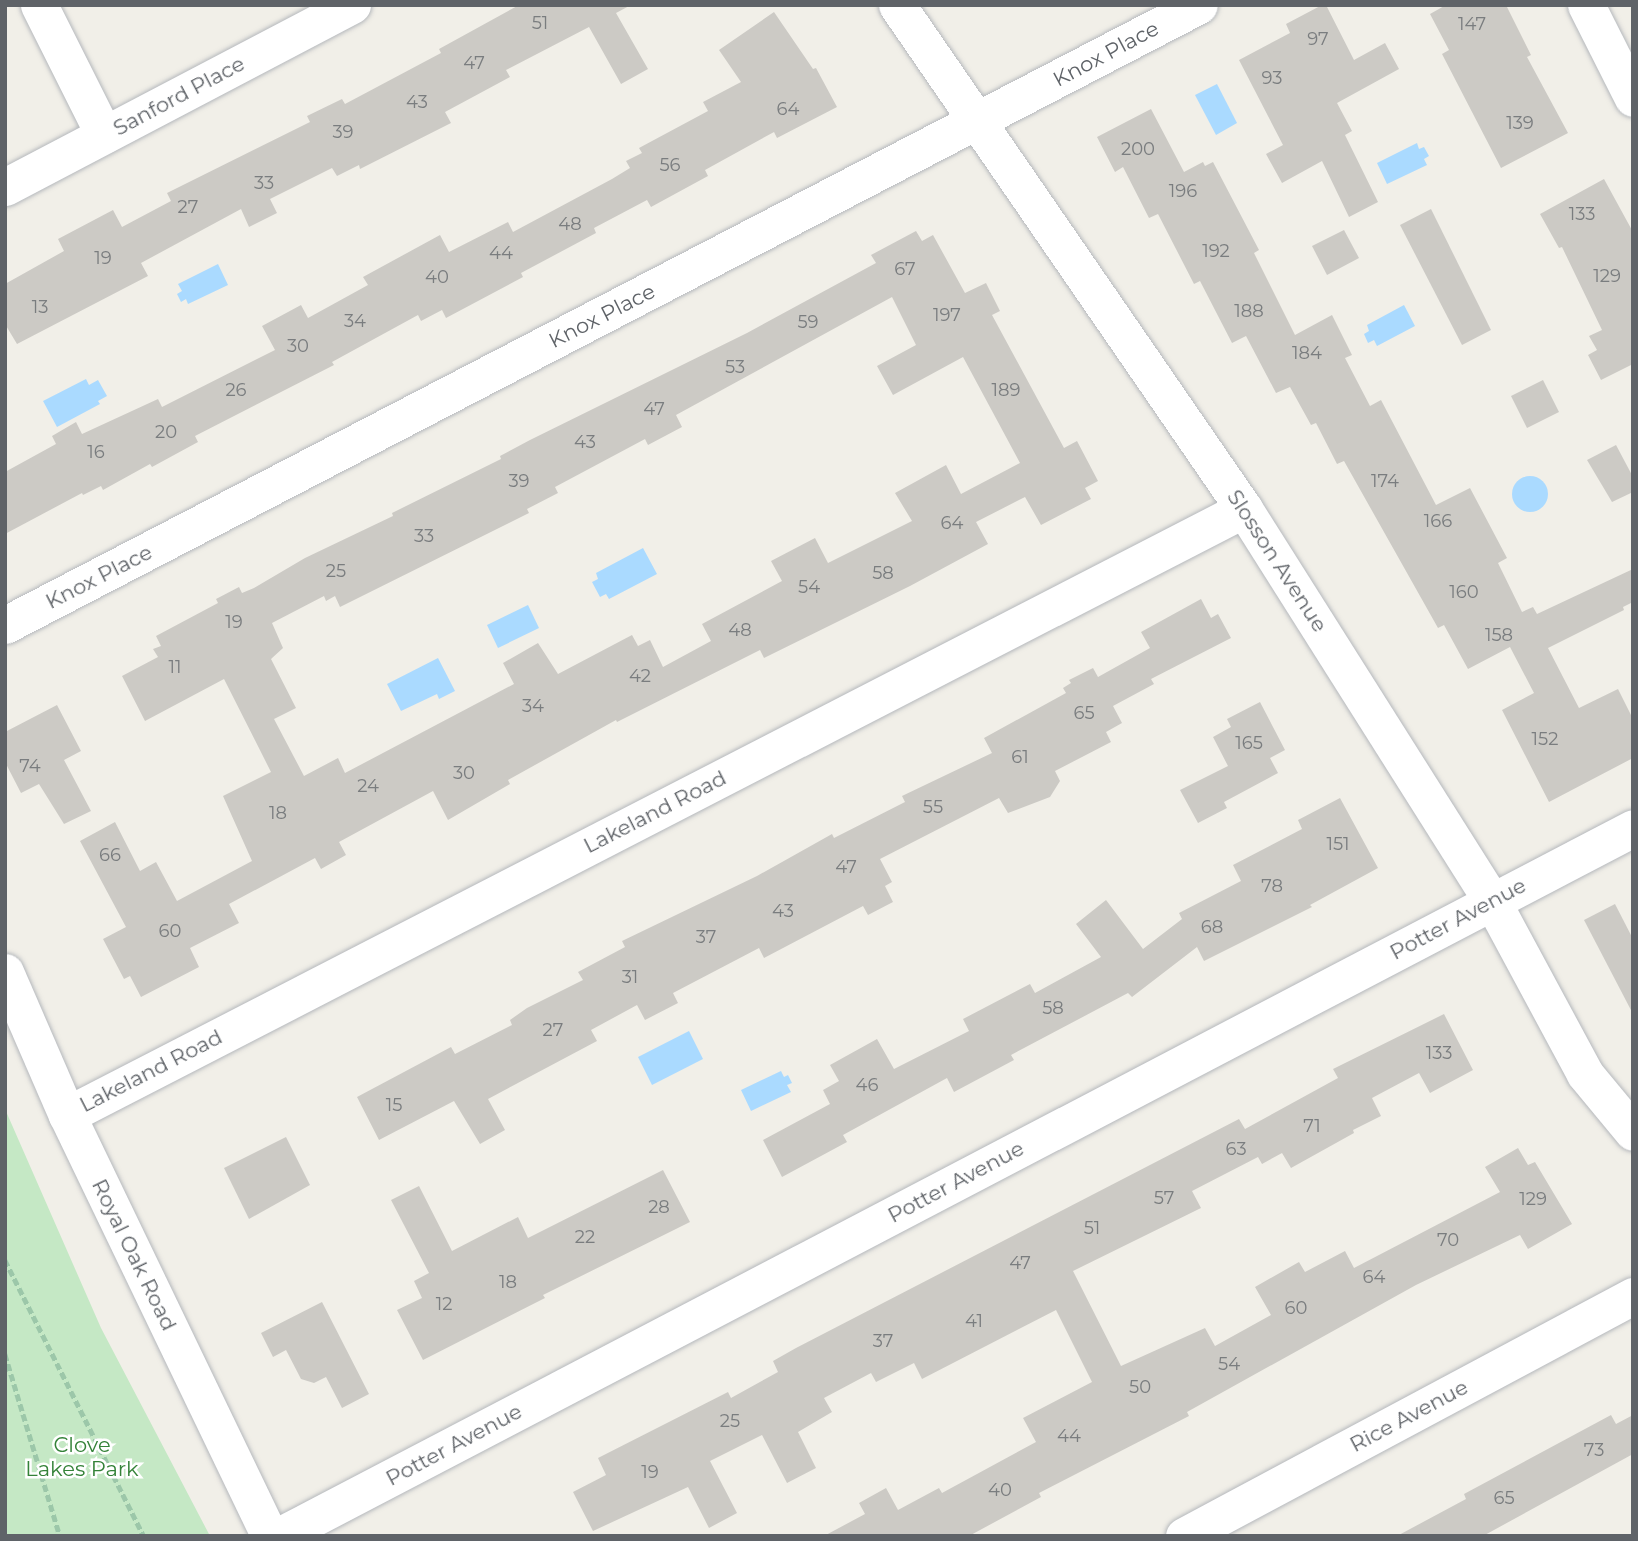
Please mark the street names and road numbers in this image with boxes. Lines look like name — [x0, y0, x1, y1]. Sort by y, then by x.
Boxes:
street label: Knox Place — [1049, 16, 1163, 92]
street label: Sanford Place — [109, 51, 249, 141]
street label: Knox Place — [545, 278, 659, 354]
street label: Slosson Avenue — [1222, 485, 1332, 637]
street label: Knox Place — [42, 539, 156, 615]
street label: Lakeland Road — [580, 765, 730, 859]
street label: Potter Avenue — [1386, 873, 1530, 965]
street label: Lakeland Road — [76, 1024, 226, 1118]
street label: Potter Avenue — [884, 1136, 1028, 1228]
street label: Royal Oak Road — [86, 1175, 182, 1335]
street label: Rice Avenue — [1346, 1374, 1472, 1458]
street label: Potter Avenue — [382, 1399, 526, 1491]

